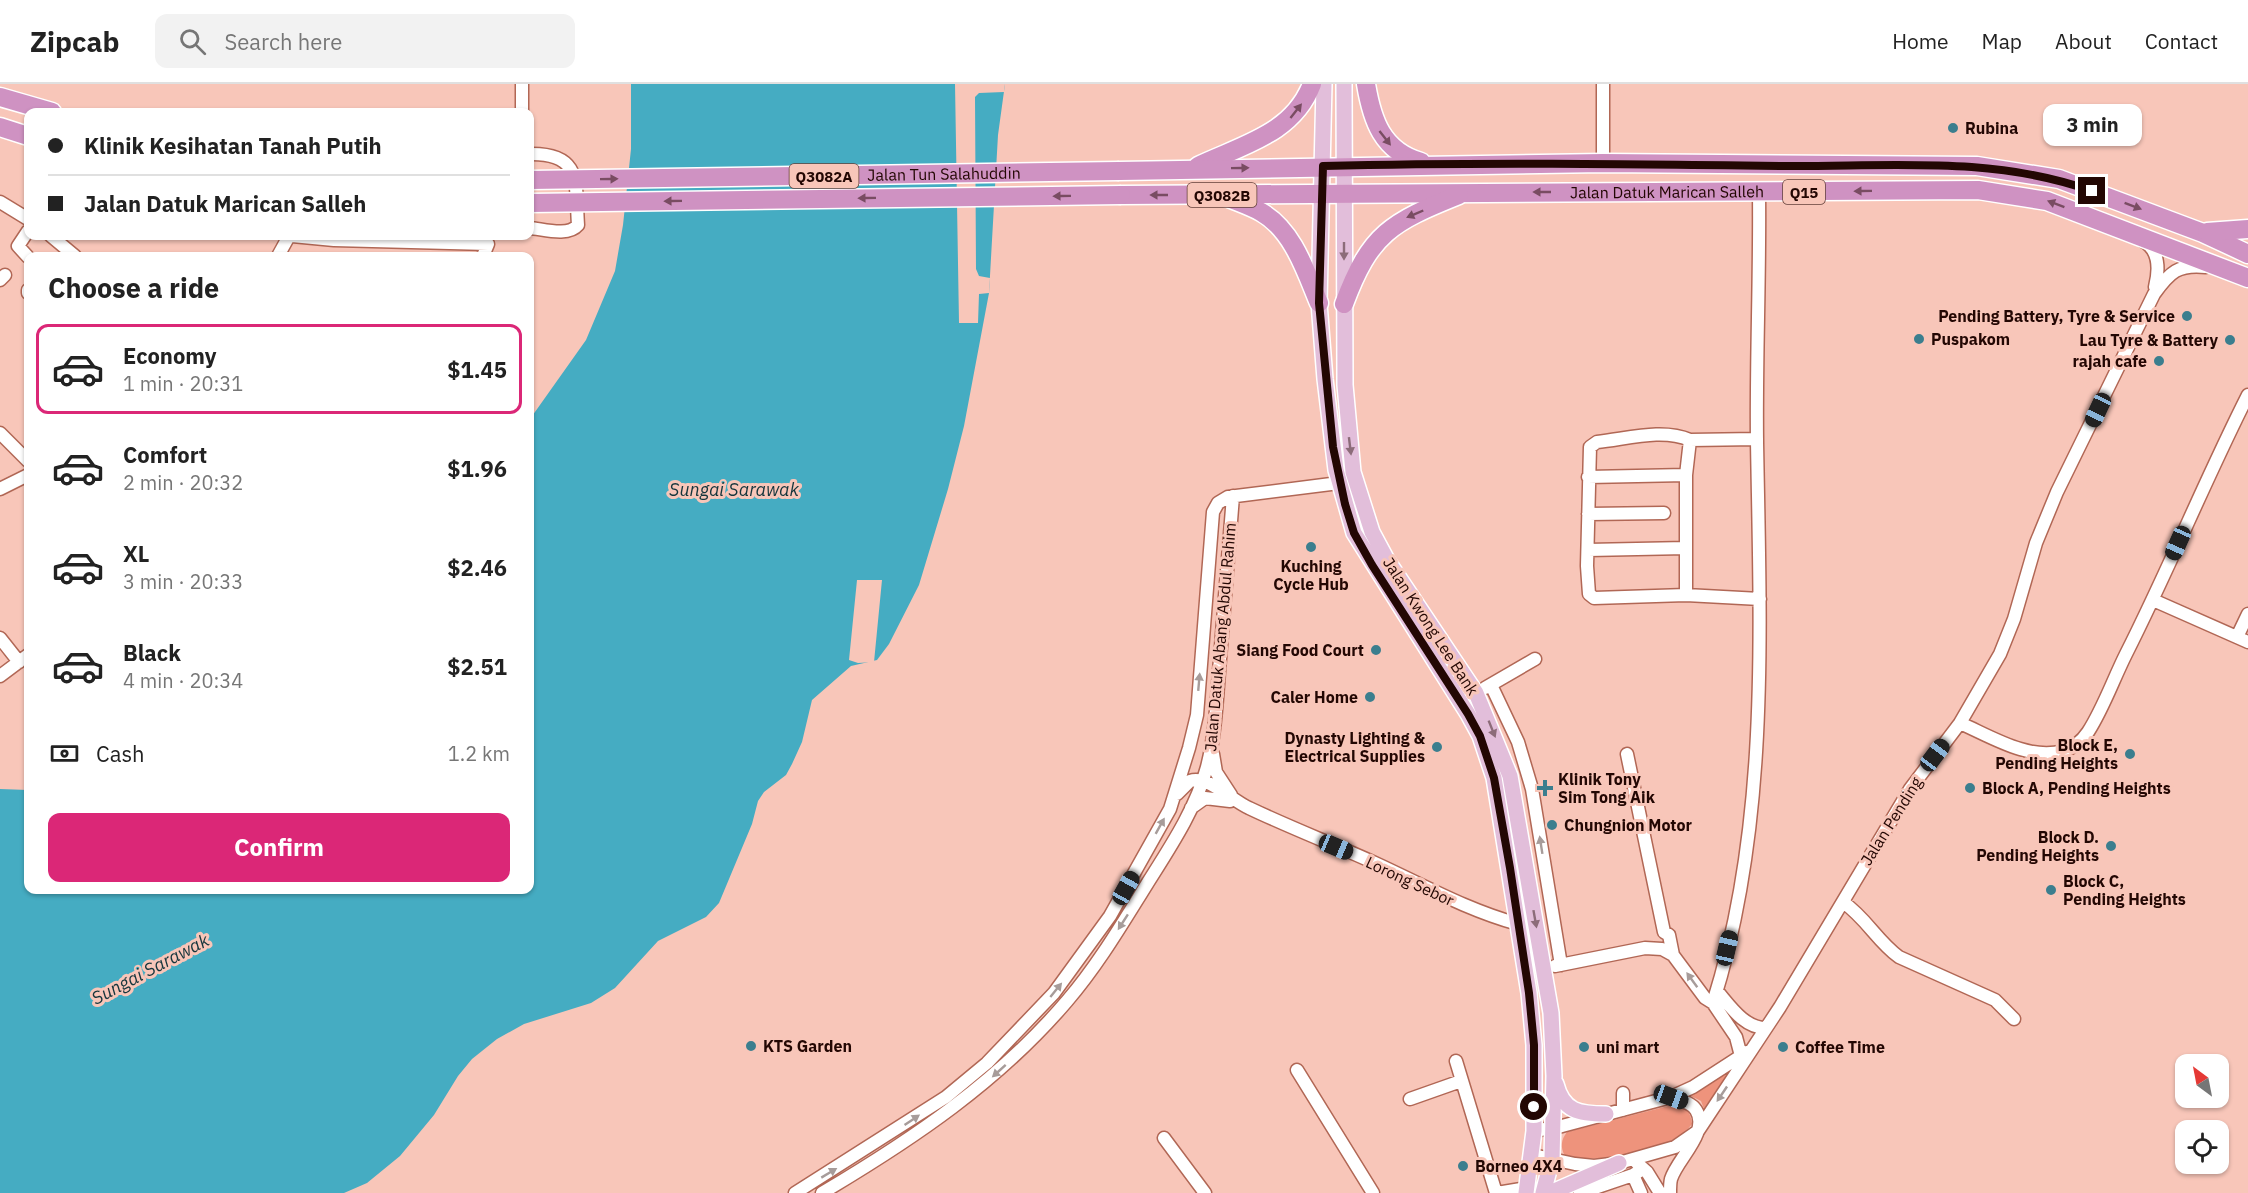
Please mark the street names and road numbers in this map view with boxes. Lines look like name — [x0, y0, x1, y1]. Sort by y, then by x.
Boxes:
street label: Jalan Tun Salahuddin — [867, 163, 1021, 185]
road number: Q3082A — [790, 164, 858, 188]
road number: Q15 — [1783, 180, 1825, 204]
street label: Jalan Datuk Marican Salleh — [1570, 181, 1764, 202]
road number: Q3082B — [1188, 183, 1256, 207]
street label: Jalan Datuk Abang Abdul Rahim — [1200, 522, 1240, 752]
street label: Jalan Kwong Lee Bank — [1379, 553, 1483, 699]
street label: Jalan Pending — [1856, 773, 1926, 869]
street label: Lorong Sebor — [1363, 852, 1457, 910]

